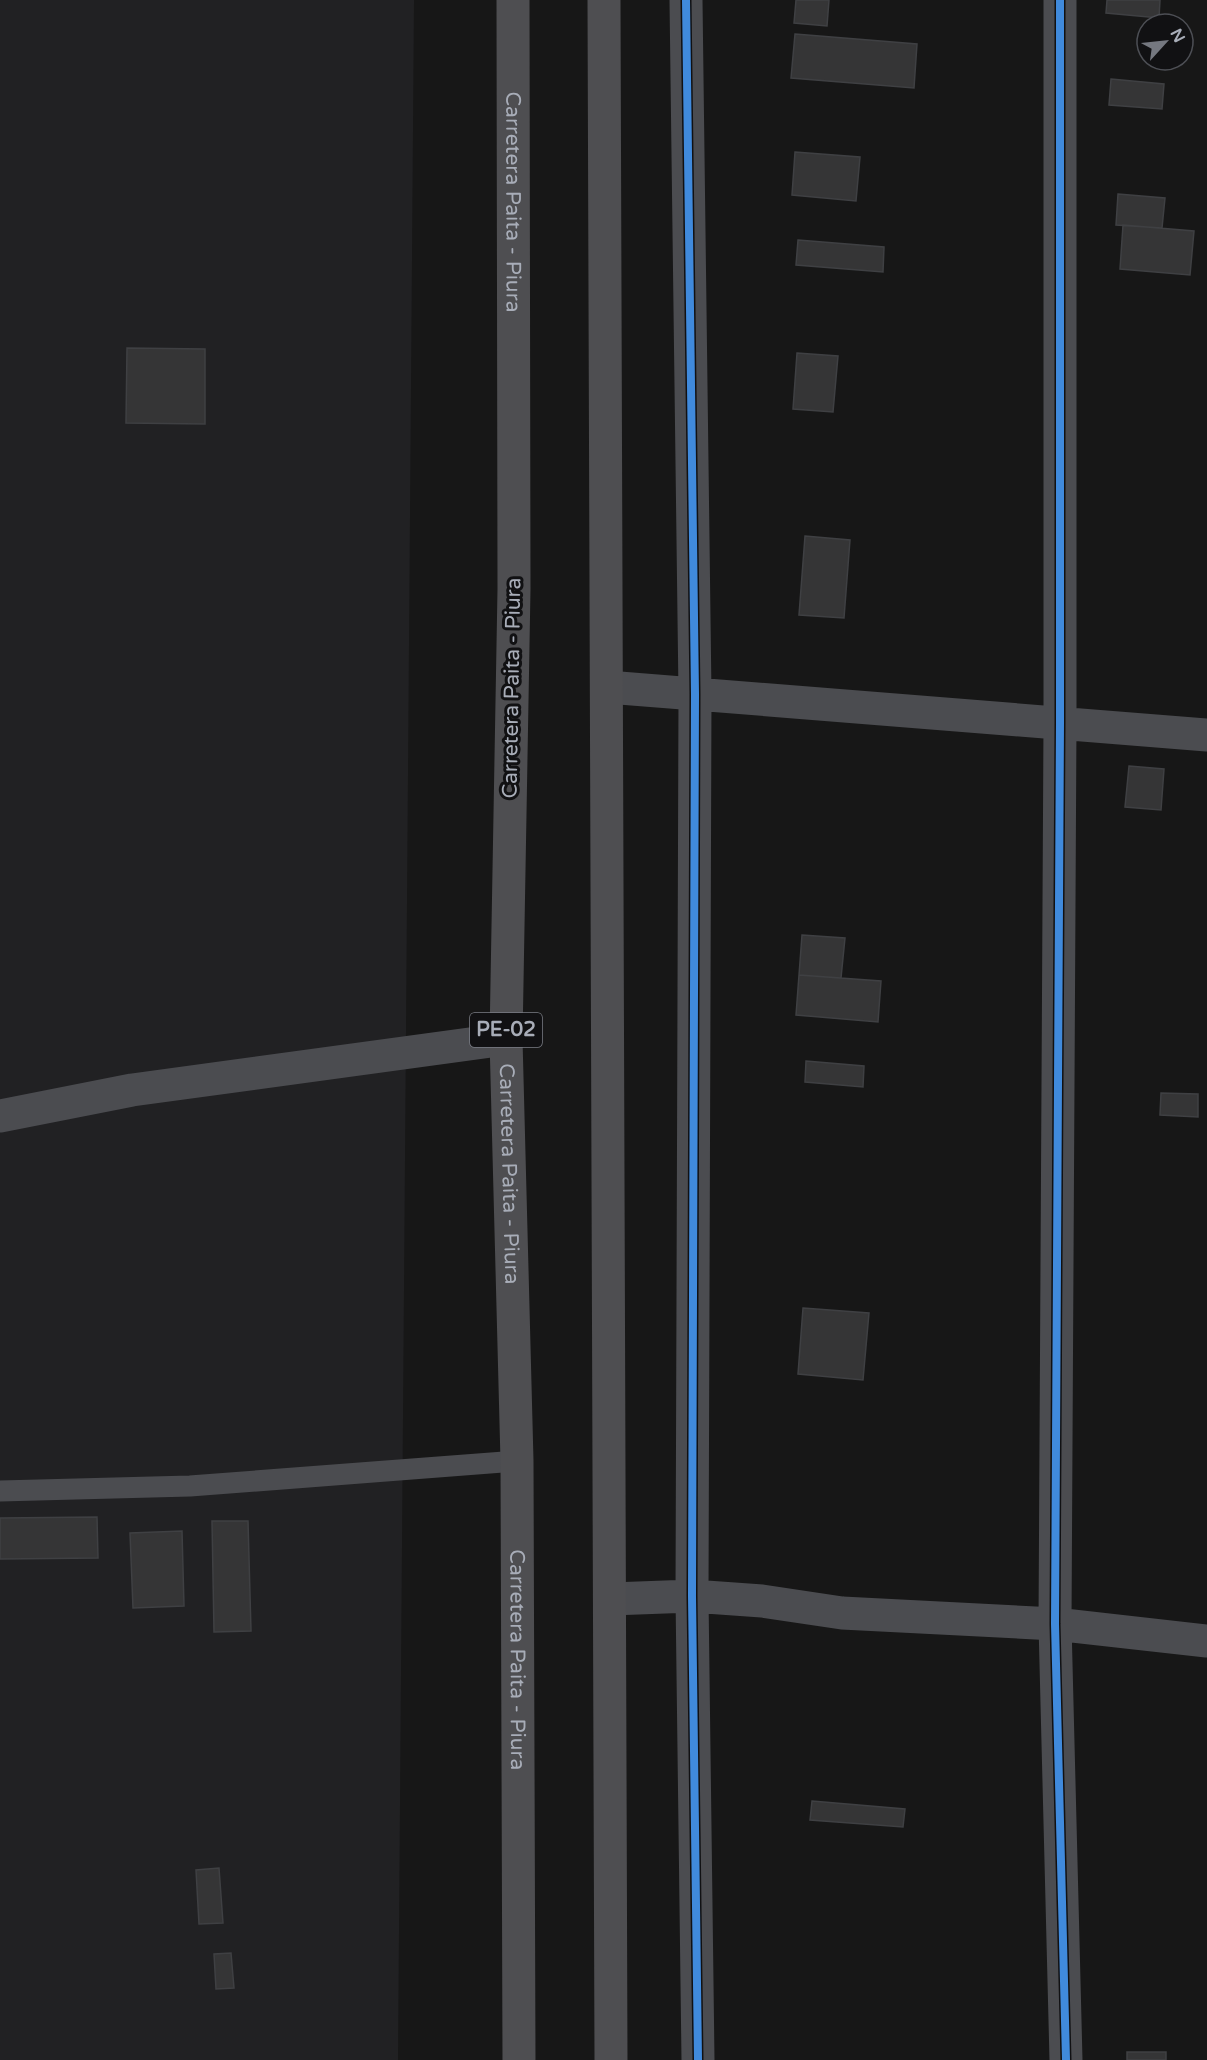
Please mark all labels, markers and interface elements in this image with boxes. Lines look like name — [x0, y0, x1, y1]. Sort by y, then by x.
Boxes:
north arrow — [1135, 12, 1195, 72]
text: N — [1166, 25, 1189, 46]
street label: Carretera Paita - Piura — [501, 91, 526, 313]
street label: Carretera Paita - Piura — [498, 577, 526, 799]
road number: PE-02 — [470, 1013, 542, 1047]
street label: Carretera Paita - Piura — [494, 1063, 525, 1285]
street label: Carretera Paita - Piura — [505, 1549, 531, 1770]

